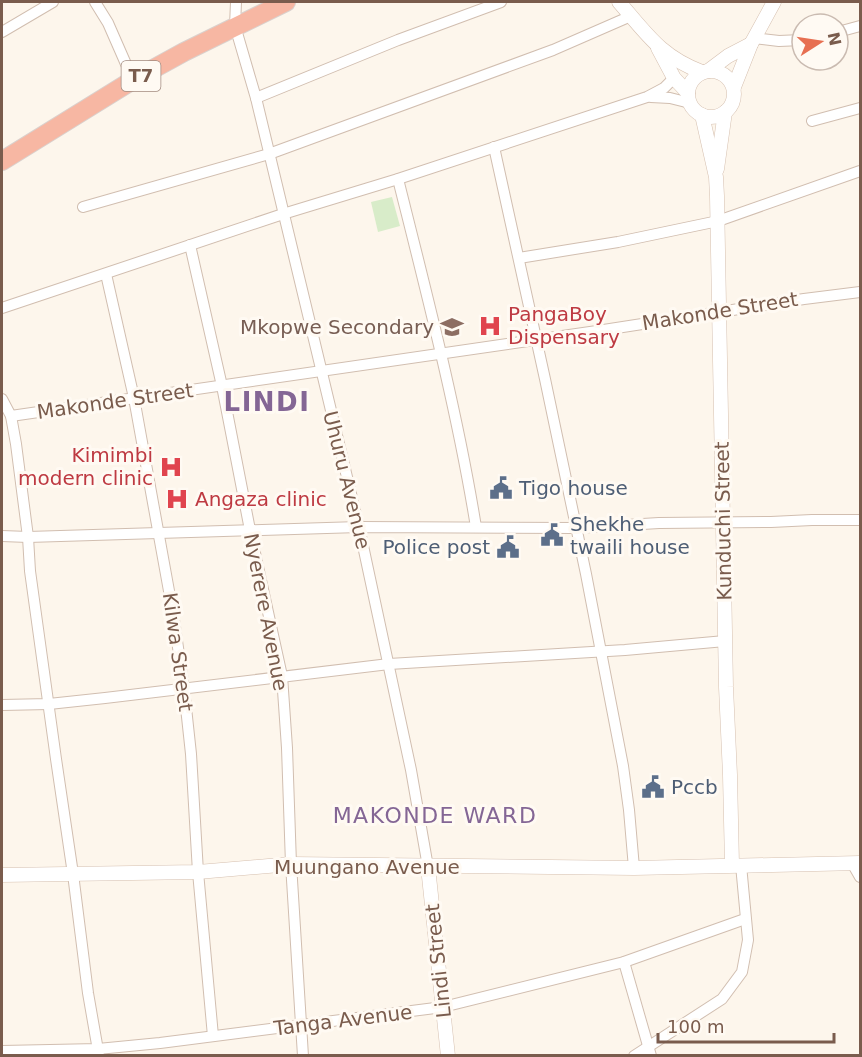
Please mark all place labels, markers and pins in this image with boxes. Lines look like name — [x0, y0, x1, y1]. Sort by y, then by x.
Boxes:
place label: PangaBoy Dispensary — [508, 302, 620, 349]
hospital icon: PangaBoy Dispensary — [477, 313, 503, 339]
school or university icon: Mkopwe Secondary — [439, 314, 465, 340]
place label: Mkopwe Secondary — [240, 315, 434, 339]
place label: Kimimbi modern clinic — [18, 443, 153, 490]
hospital icon: Kimimbi modern clinic — [158, 454, 184, 480]
public building icon: Tigo house — [488, 475, 514, 501]
place label: Tigo house — [518, 476, 628, 500]
hospital icon: Angaza clinic — [164, 486, 190, 512]
place label: Angaza clinic — [195, 487, 327, 511]
place label: Shekhe twaili house — [570, 512, 690, 559]
public building icon: Shekhe twaili house — [539, 522, 565, 548]
public building icon: Police post — [495, 534, 521, 560]
place label: Police post — [382, 535, 490, 559]
public building icon: Pccb — [640, 774, 666, 800]
place label: Pccb — [671, 775, 718, 799]

